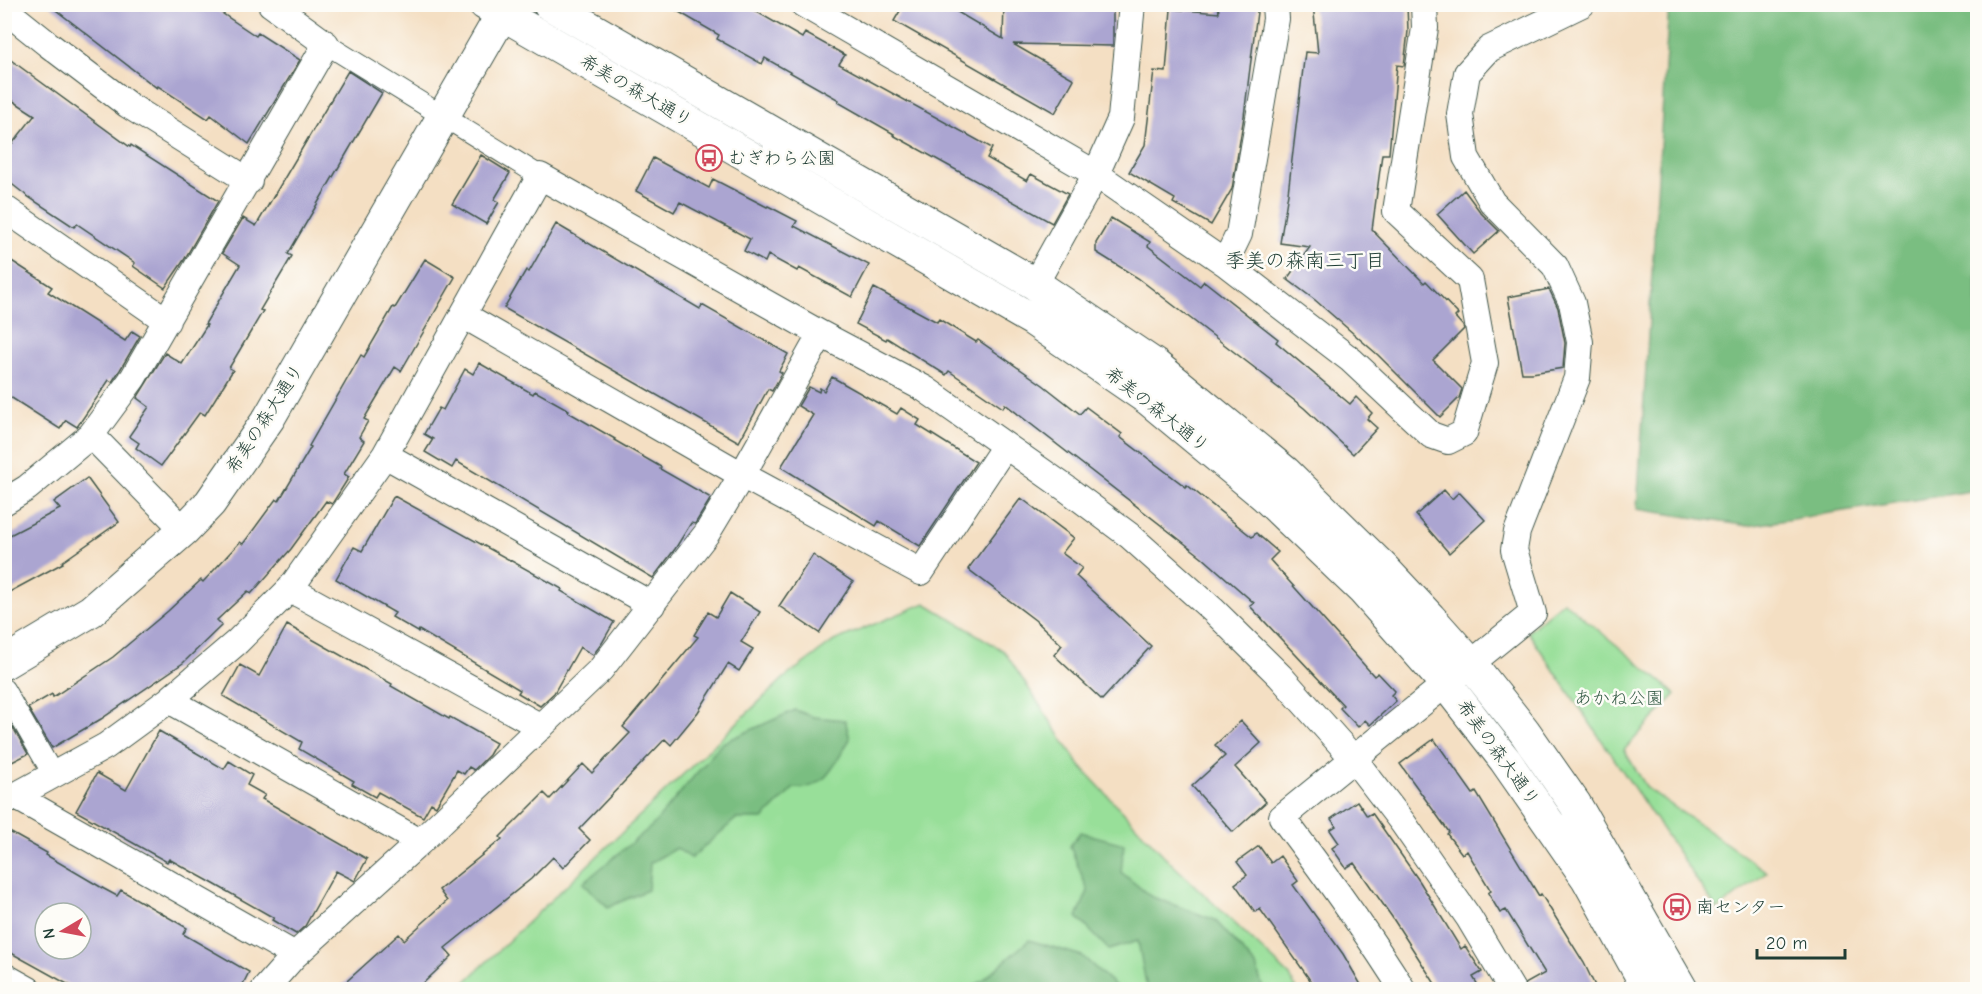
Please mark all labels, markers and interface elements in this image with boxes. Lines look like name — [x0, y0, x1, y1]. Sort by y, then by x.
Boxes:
street label: 希美の森大通り — [576, 50, 696, 132]
bus stop icon: むぎわら公園 — [694, 143, 724, 173]
place label: むぎわら公園 — [728, 148, 836, 169]
district label: 季美の森南三丁目 — [1225, 249, 1385, 272]
street label: 希美の森大通り — [222, 360, 308, 478]
street label: 希美の森大通り — [1101, 363, 1213, 457]
park label: あかね公園 — [1574, 688, 1664, 709]
street label: 希美の森大通り — [1452, 696, 1544, 810]
bus stop icon: 南センター — [1662, 892, 1692, 922]
place label: 南センター — [1696, 897, 1785, 918]
north arrow — [33, 901, 93, 961]
scale bar — [1757, 922, 1846, 960]
text: N — [39, 927, 59, 940]
text: 20 m — [1766, 933, 1807, 954]

